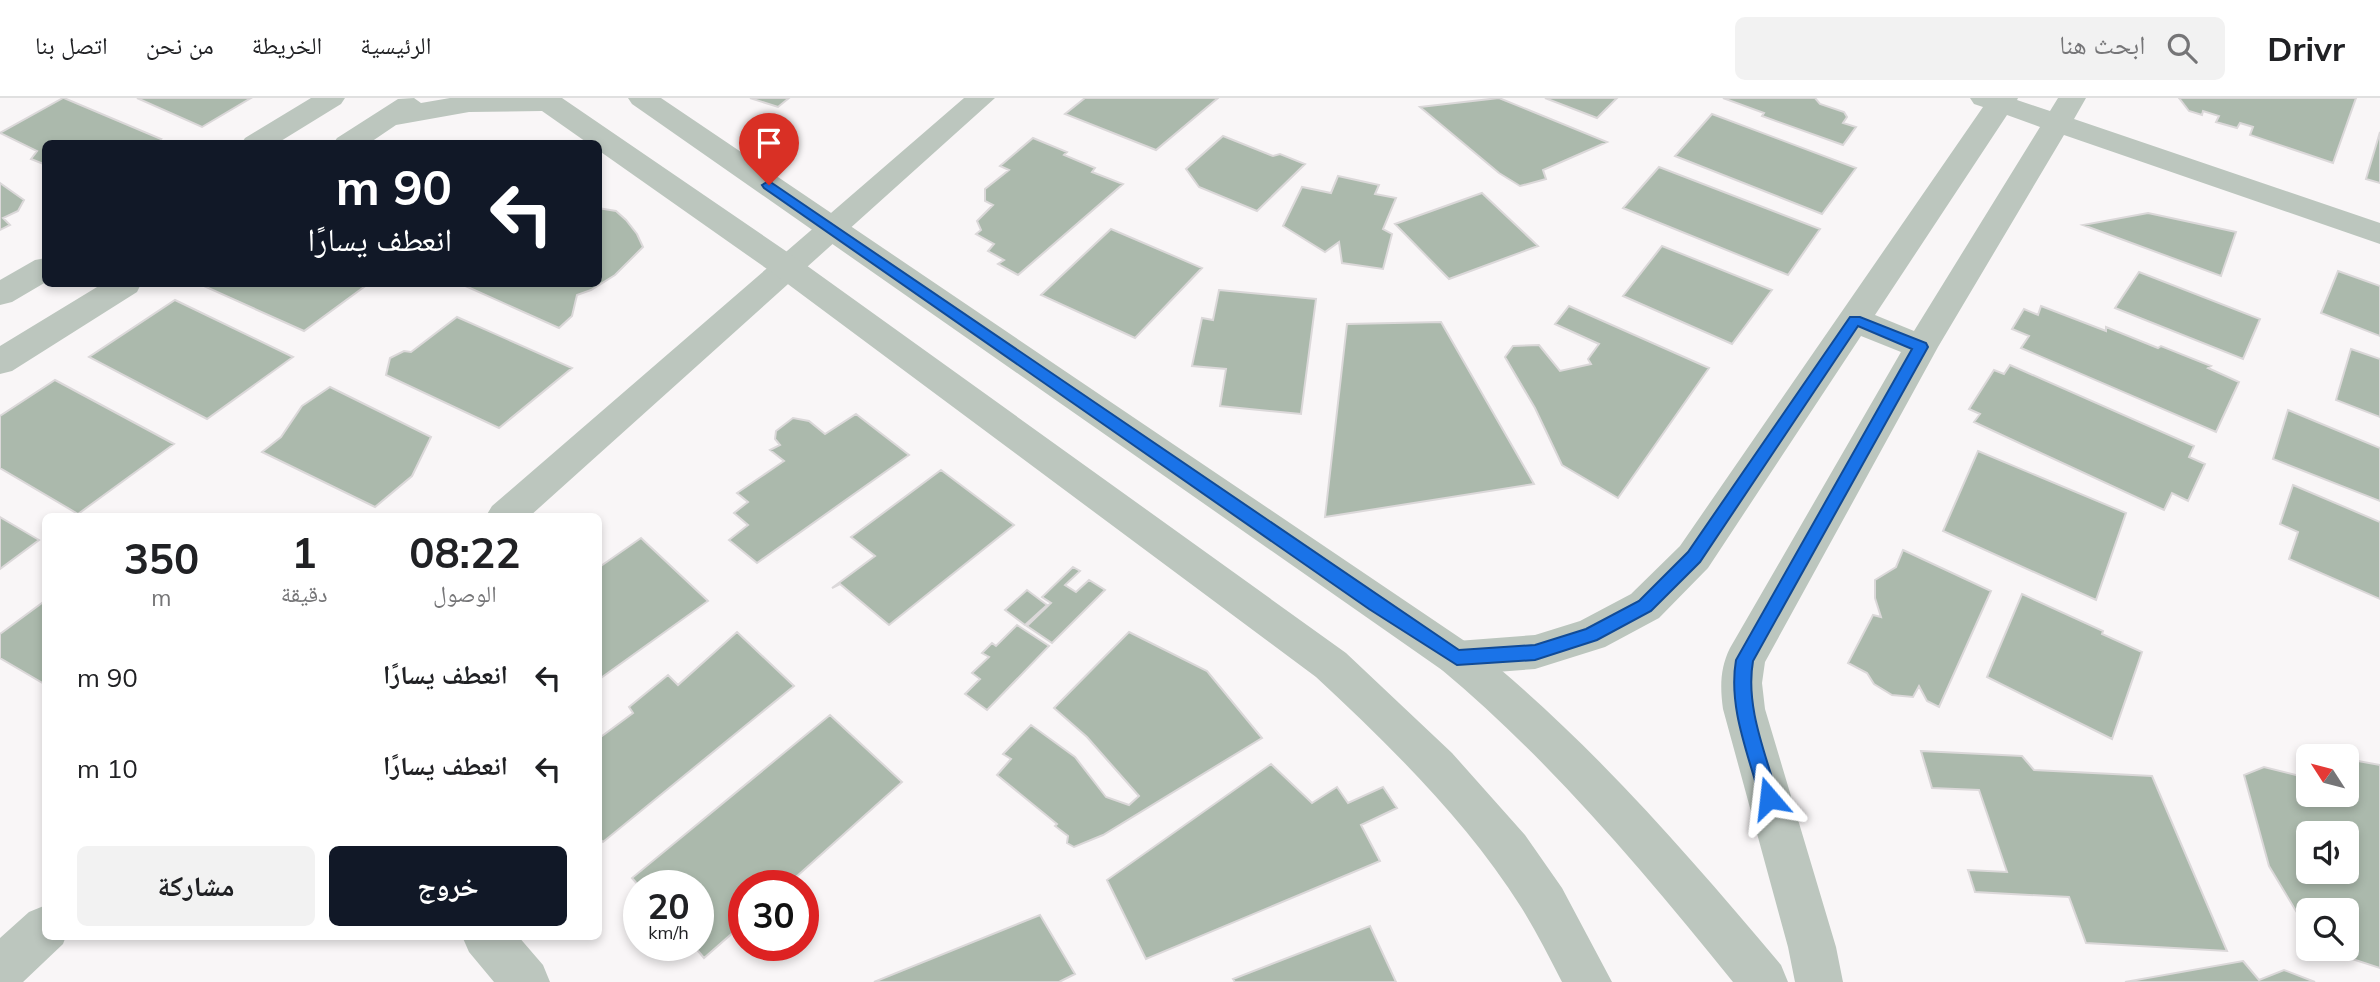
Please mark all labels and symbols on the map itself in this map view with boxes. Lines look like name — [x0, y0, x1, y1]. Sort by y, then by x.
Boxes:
pin — [739, 113, 799, 185]
north arrow — [2296, 744, 2359, 807]
position arrow — [1732, 761, 1806, 835]
speed limit sign: 30 — [728, 870, 819, 961]

